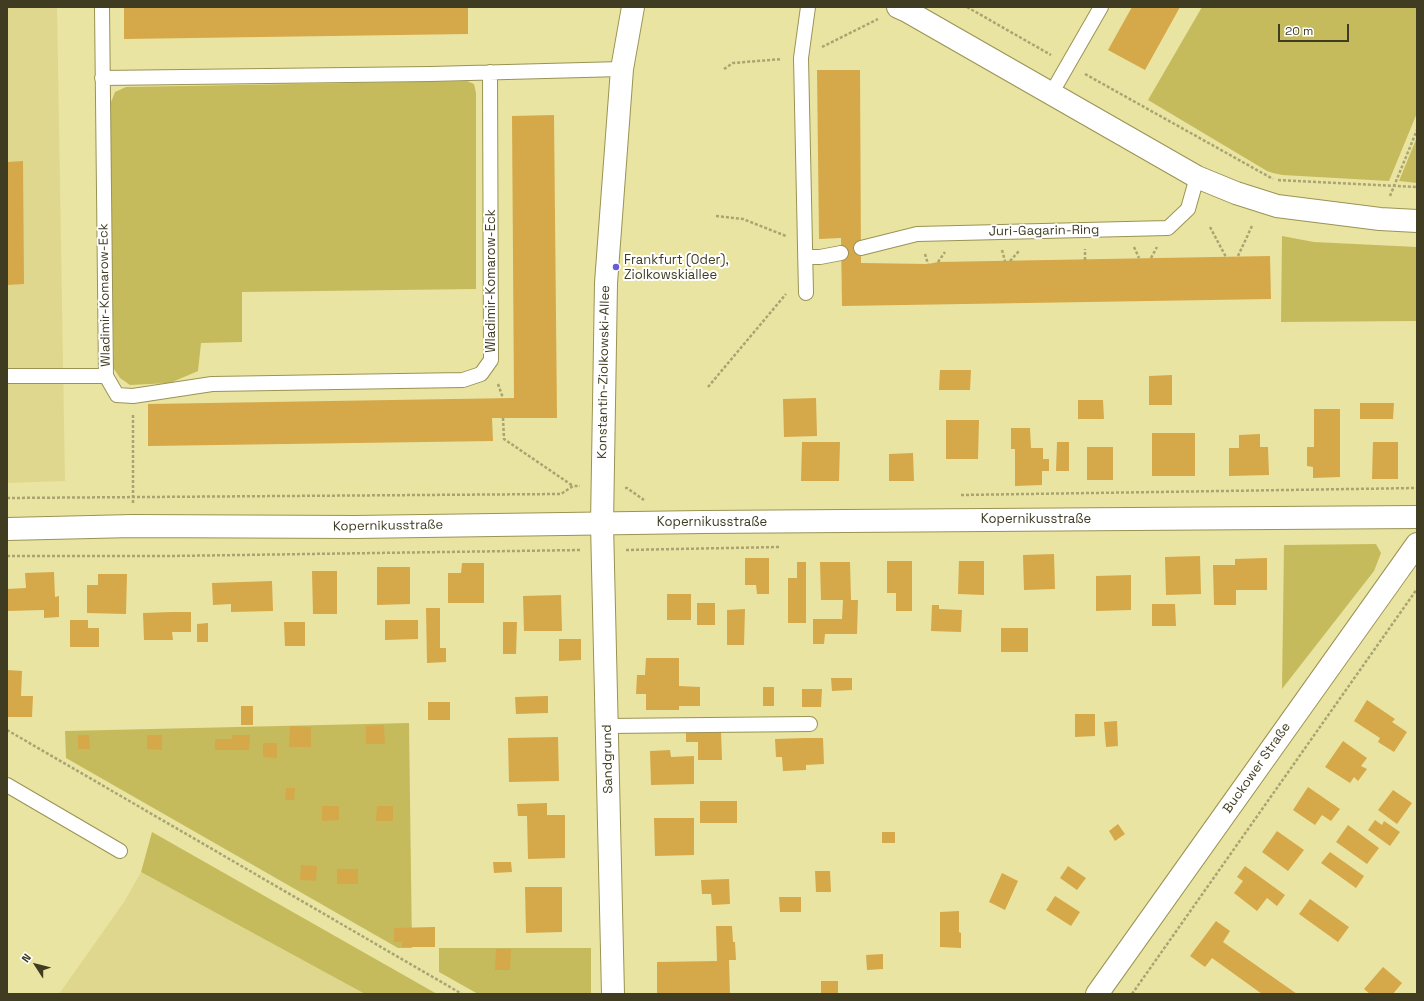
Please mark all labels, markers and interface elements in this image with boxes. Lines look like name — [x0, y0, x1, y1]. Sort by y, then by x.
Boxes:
scale bar — [1280, 16, 1351, 42]
text: 20 m — [1285, 23, 1313, 39]
street label: Wladimir-Komarow-Eck — [483, 209, 499, 353]
street label: Juri-Gagarin-Ring — [989, 222, 1099, 240]
street label: Wladimir-Komarow-Eck — [96, 223, 114, 367]
place label: Frankfurt (Oder), Ziolkowskiallee — [624, 252, 729, 283]
marker: Frankfurt (Oder), Ziolkowskiallee — [611, 262, 621, 272]
street label: Konstantin-Ziolkowski-Allee — [595, 285, 613, 459]
street label: Kopernikusstraße — [981, 511, 1091, 527]
street label: Kopernikusstraße — [657, 514, 767, 530]
street label: Kopernikusstraße — [333, 517, 443, 535]
street label: Buckower Straße — [1220, 720, 1294, 816]
street label: Sandgrund — [600, 724, 616, 794]
north arrow — [16, 945, 56, 985]
text: N — [18, 951, 34, 965]

